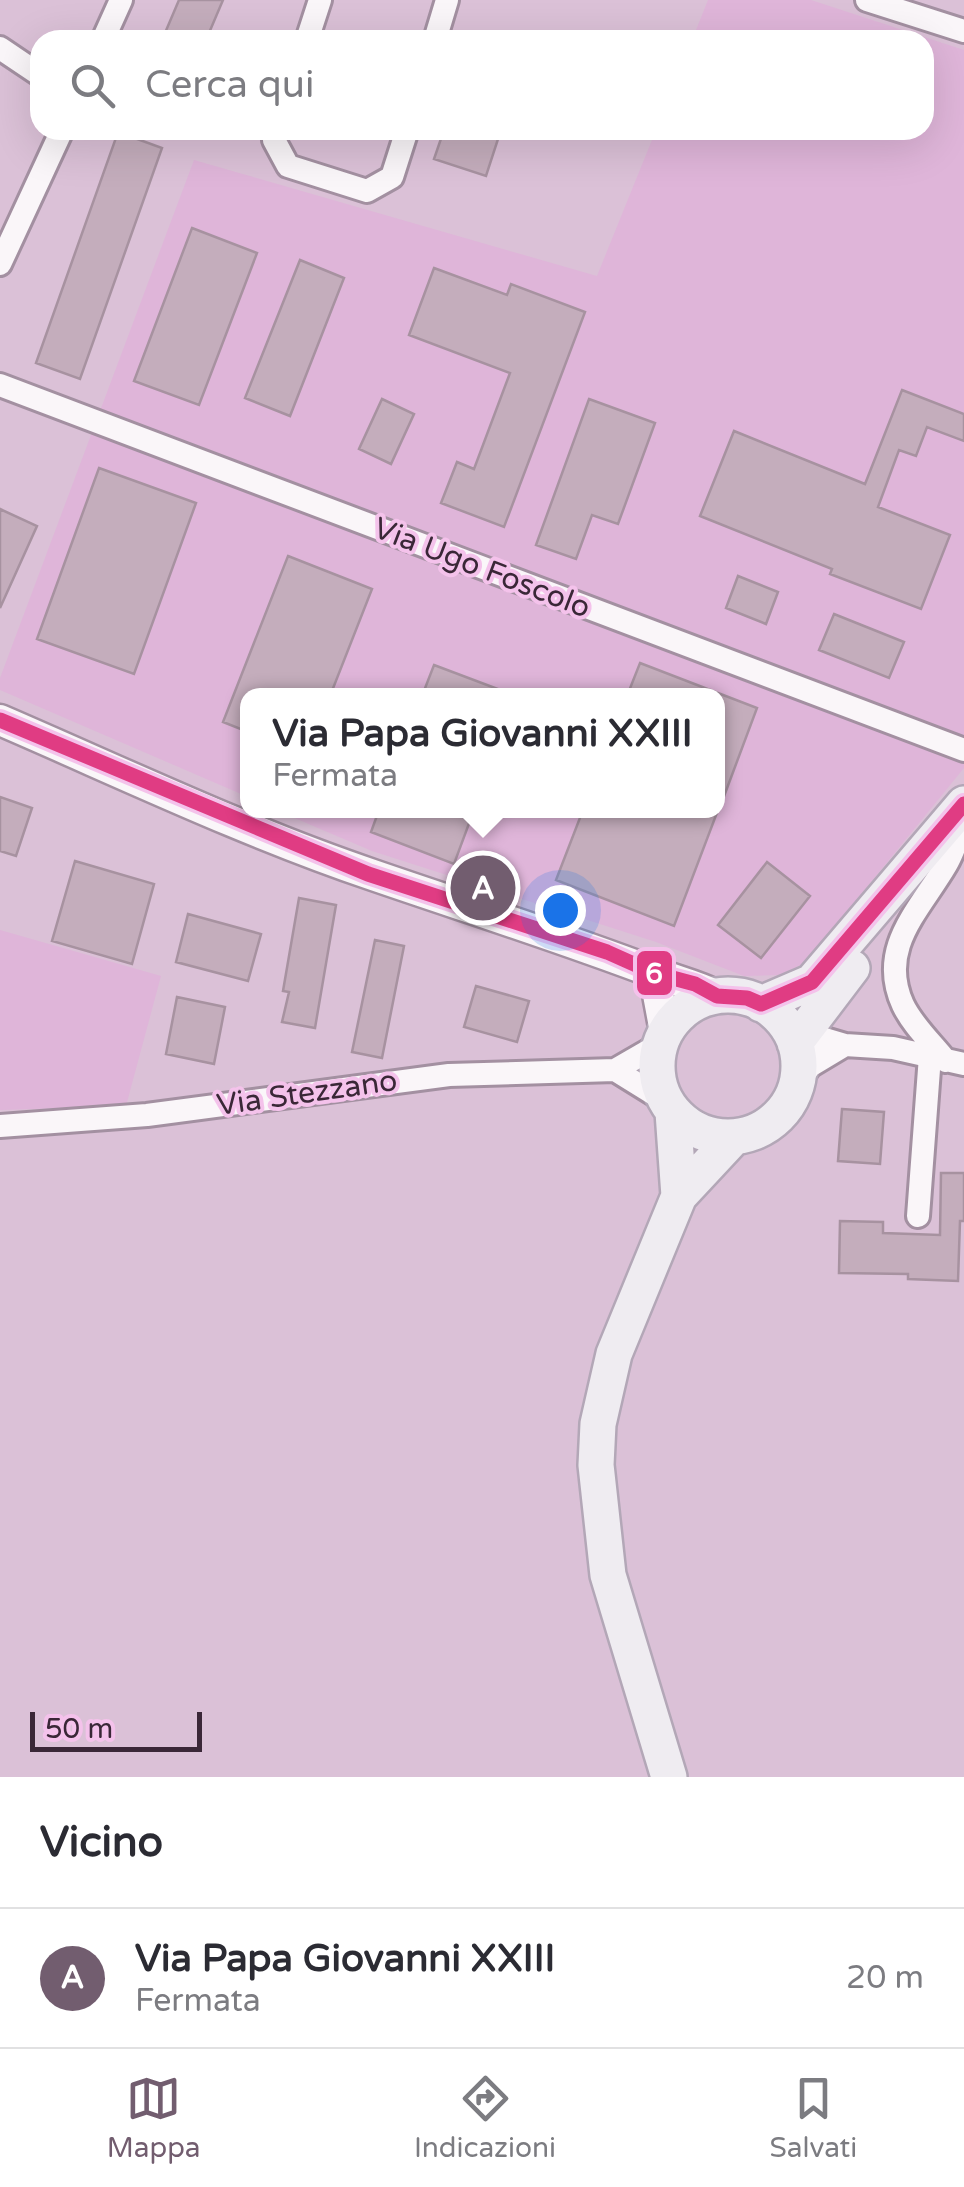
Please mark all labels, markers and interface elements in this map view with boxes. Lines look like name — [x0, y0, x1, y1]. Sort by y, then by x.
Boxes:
search box — [30, 30, 934, 140]
icon: search — [65, 58, 120, 113]
text: Cerca qui — [145, 62, 314, 108]
street label: Via Ugo Foscolo — [368, 510, 596, 626]
popup — [240, 688, 725, 818]
text: Via Papa Giovanni XXIII — [272, 711, 693, 757]
text: Fermata — [272, 757, 398, 795]
pin: A — [450, 850, 516, 926]
your location — [535, 885, 586, 936]
line badge: 6 — [635, 949, 674, 997]
text: 6 — [645, 957, 663, 991]
street label: Via Stezzano — [214, 1062, 400, 1124]
scale bar — [30, 1707, 202, 1752]
text: 50 m — [45, 1712, 113, 1746]
text: Vicino — [40, 1817, 163, 1868]
text: Via Papa Giovanni XXIII — [135, 1936, 555, 1982]
text: A — [61, 1959, 84, 1997]
text: 20 m — [846, 1959, 924, 1997]
text: Fermata — [135, 1982, 261, 2020]
tab: Mappa — [107, 2071, 201, 2165]
tab: Indicazioni — [414, 2071, 556, 2165]
tab: Salvati — [770, 2071, 857, 2165]

